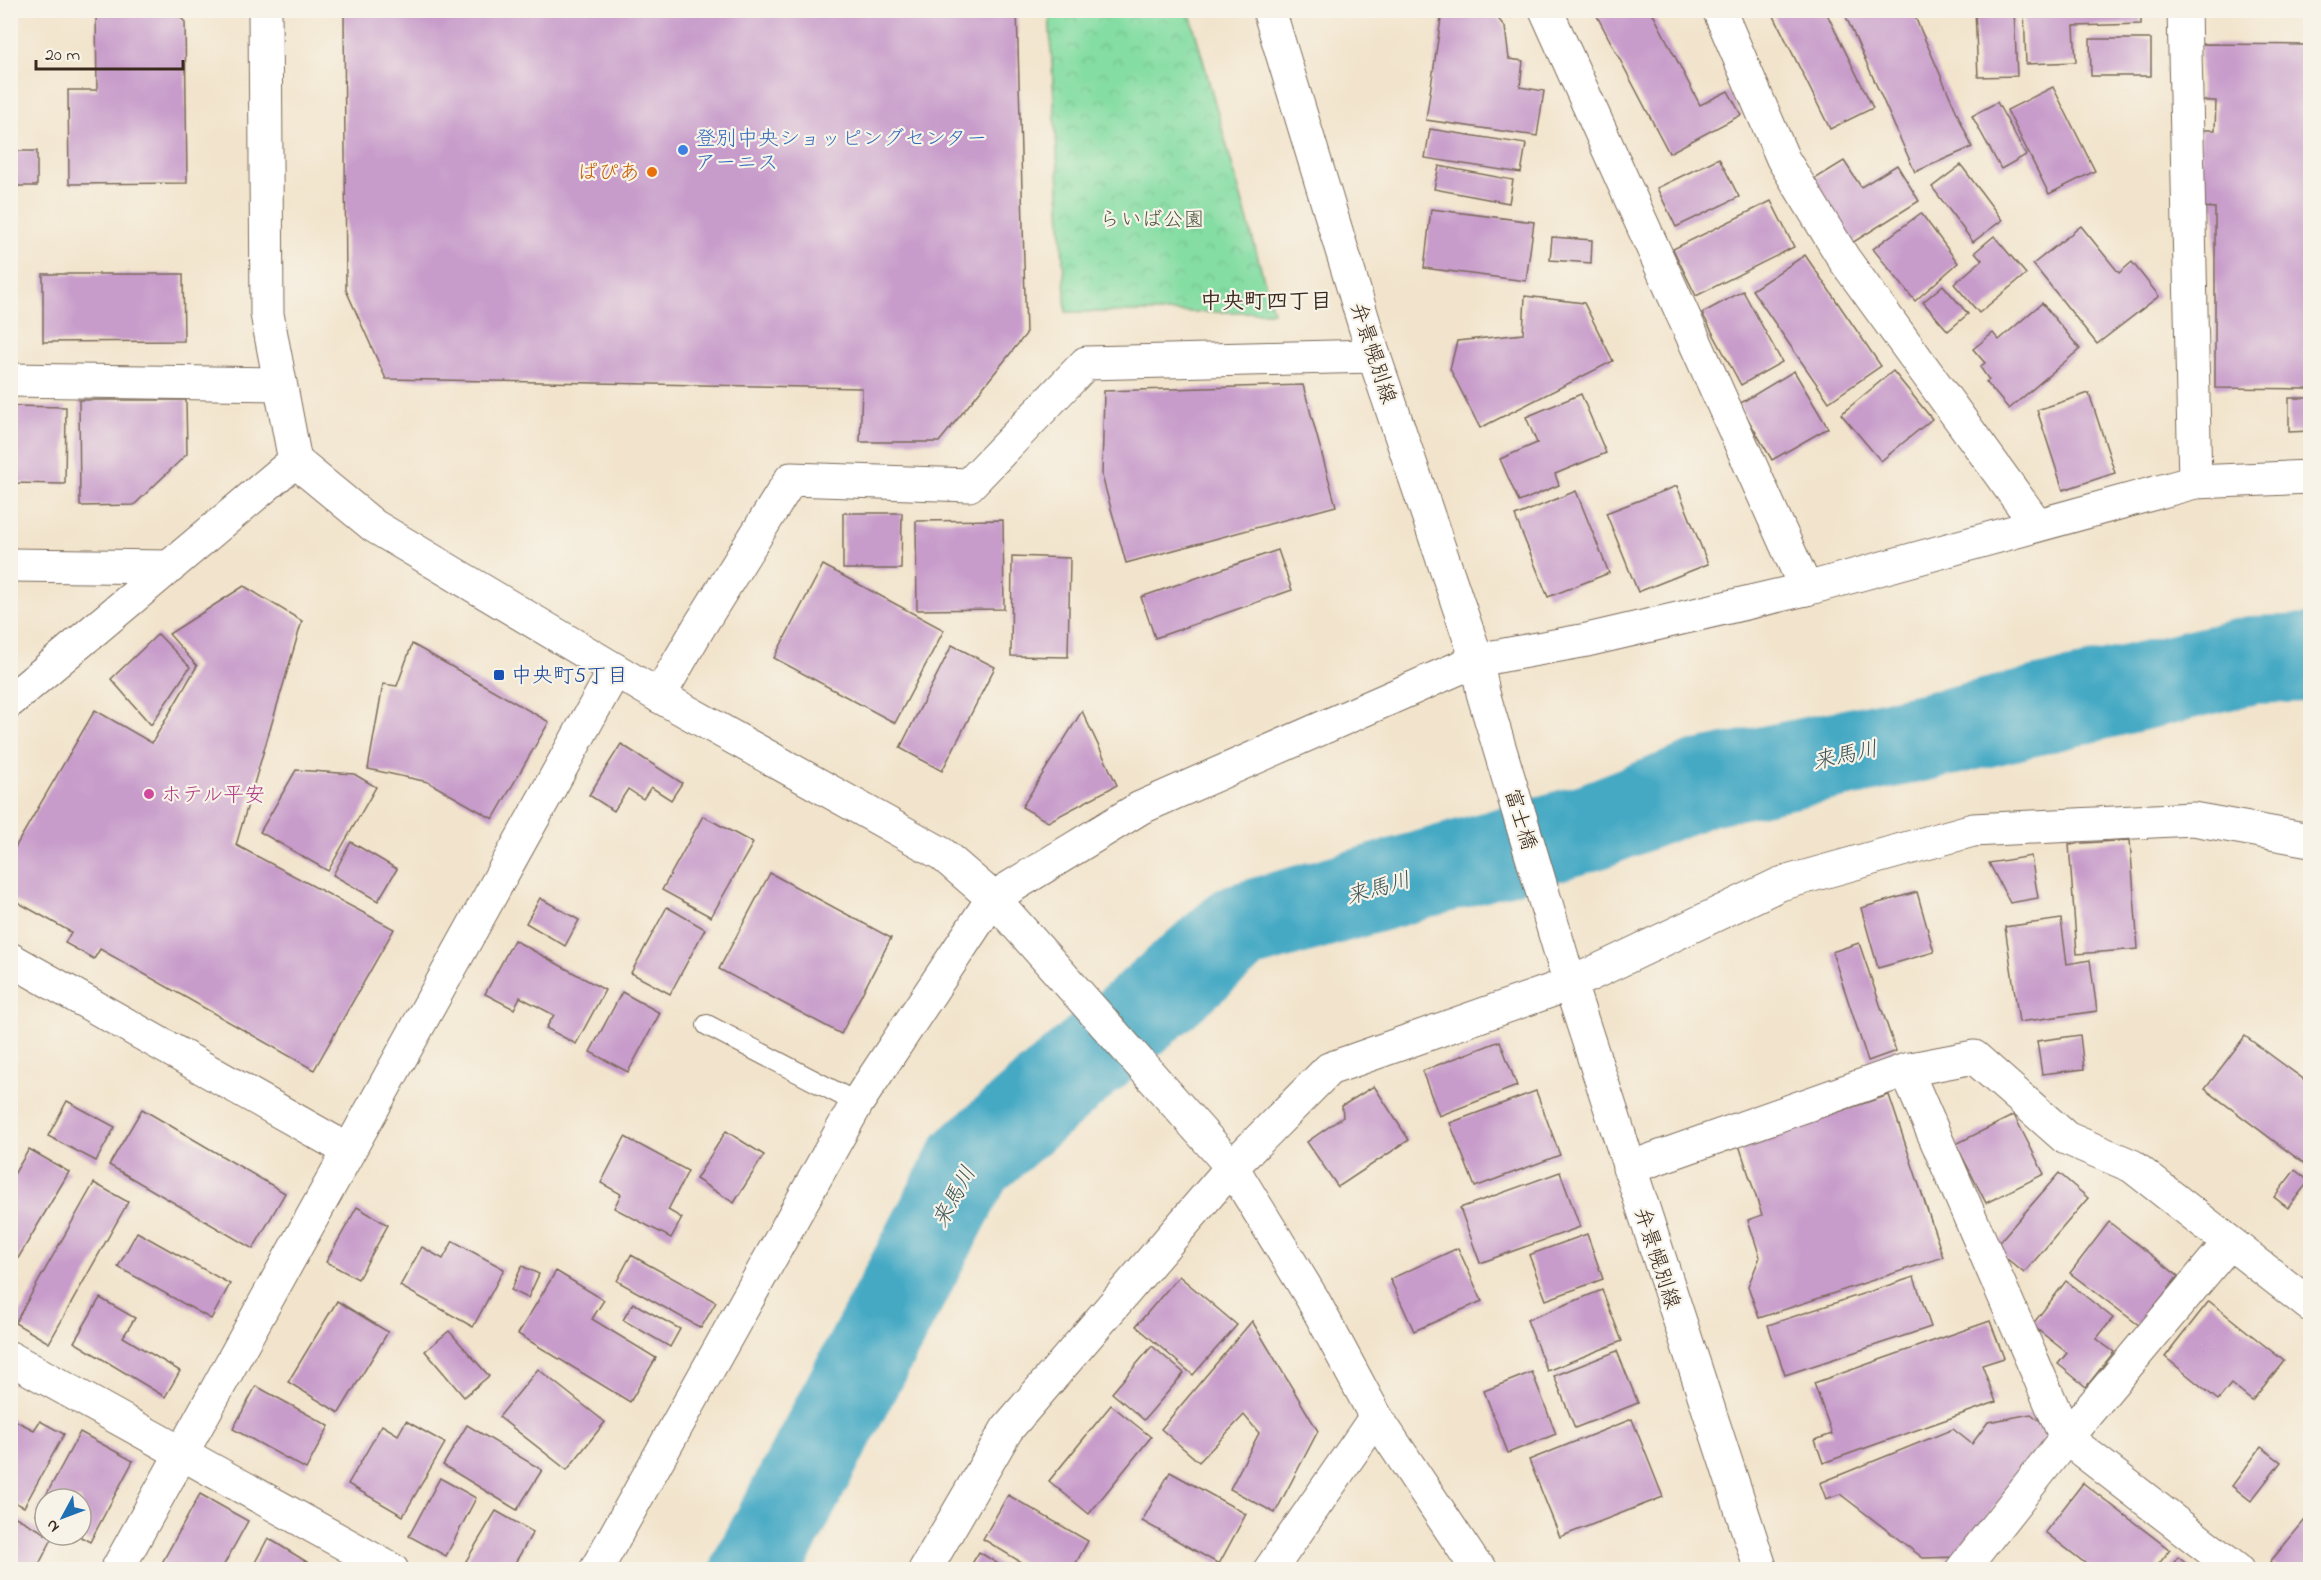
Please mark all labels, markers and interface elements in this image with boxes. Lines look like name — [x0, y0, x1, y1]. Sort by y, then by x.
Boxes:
scale bar — [36, 33, 183, 71]
text: 20 m — [45, 43, 80, 69]
place label: 登別中央ショッピングセンター アーニス — [695, 125, 987, 179]
marker: 登別中央ショッピングセンター アーニス — [676, 143, 690, 157]
place label: ぱぴあ — [577, 159, 640, 189]
marker: ぱぴあ — [645, 165, 659, 179]
park label: らいば公園 — [1100, 206, 1205, 236]
district label: 中央町四丁目 — [1200, 287, 1332, 319]
street label: 弁景幌別線 — [1342, 299, 1403, 408]
place label: 中央町5丁目 — [511, 662, 628, 692]
marker: 中央町5丁目 — [492, 668, 506, 682]
water label: 来馬川 — [1810, 734, 1881, 779]
place label: ホテル平安 — [161, 781, 265, 811]
street label: 富士橋 — [1496, 785, 1543, 854]
marker: ホテル平安 — [142, 787, 156, 801]
water label: 来馬川 — [1343, 865, 1415, 914]
water label: 来馬川 — [926, 1161, 986, 1234]
street label: 弁景幌別線 — [1626, 1204, 1687, 1313]
north arrow — [33, 1487, 93, 1547]
text: N — [40, 1513, 66, 1537]

